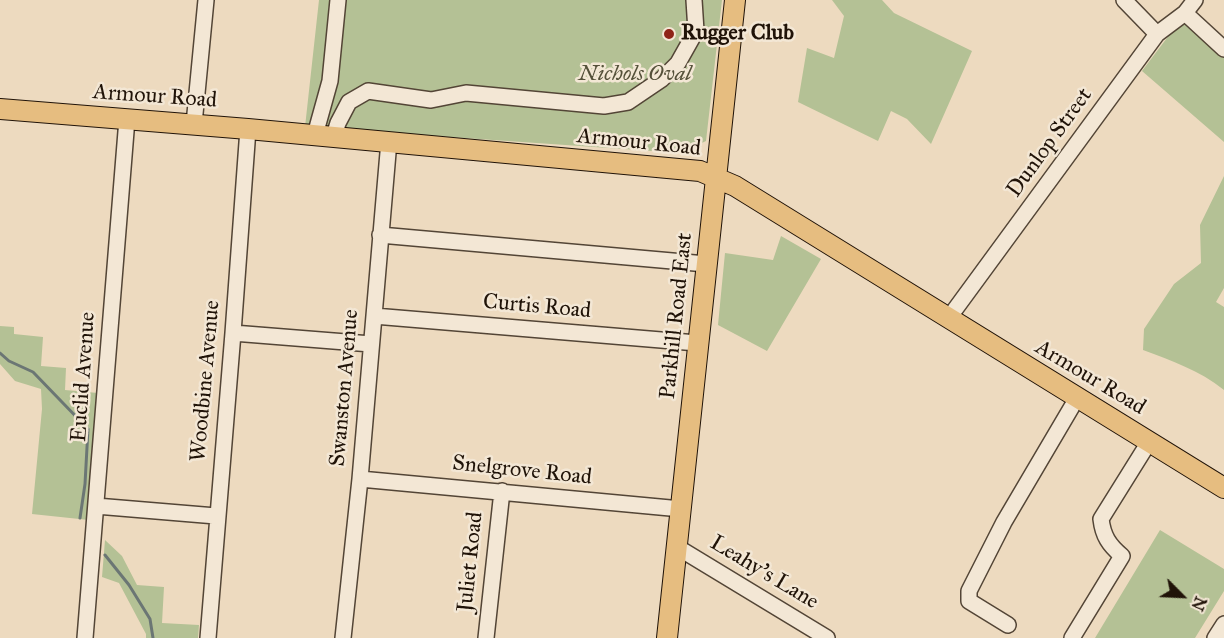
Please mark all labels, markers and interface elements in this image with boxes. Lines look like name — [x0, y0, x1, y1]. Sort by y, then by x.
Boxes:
place label: Rugger Club — [681, 21, 794, 47]
marker: Rugger Club — [662, 27, 676, 41]
park label: Nichols Oval — [579, 62, 691, 88]
street label: Armour Road — [92, 79, 218, 115]
street label: Dunlop Street — [1002, 83, 1098, 203]
street label: Armour Road — [576, 123, 702, 163]
street label: Parkhill Road East — [655, 231, 699, 401]
street label: Curtis Road — [482, 289, 592, 325]
street label: Woodbine Avenue — [186, 299, 226, 463]
street label: Swanston Avenue — [325, 308, 365, 468]
street label: Euclid Avenue — [66, 311, 102, 443]
street label: Armour Road — [1030, 335, 1150, 421]
street label: Snelgrove Road — [451, 451, 593, 491]
street label: Juliet Road — [453, 511, 489, 613]
street label: Leahy's Lane — [705, 530, 823, 616]
north arrow — [1152, 566, 1212, 626]
text: N — [1187, 593, 1210, 614]

